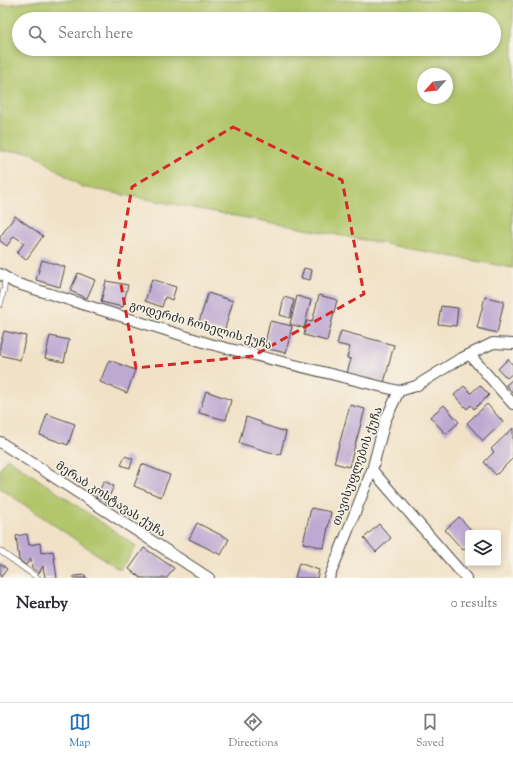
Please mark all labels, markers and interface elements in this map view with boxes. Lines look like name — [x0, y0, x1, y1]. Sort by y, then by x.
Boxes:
search box — [12, 12, 501, 56]
icon: search — [26, 23, 48, 45]
text: Search here — [58, 24, 133, 45]
north arrow — [417, 68, 453, 104]
street label: გოდერძი ჩოხელის ქუჩა — [127, 297, 274, 355]
street label: თავისუფლების ქუჩა — [328, 404, 388, 528]
street label: მერაბ კოსტავას ქუჩა — [52, 457, 169, 542]
map controls — [465, 530, 501, 566]
button: layers — [465, 530, 501, 566]
text: Nearby — [16, 592, 68, 616]
text: 0 results — [451, 595, 497, 613]
tab: Map — [69, 711, 91, 751]
tab: Directions — [229, 711, 278, 751]
tab: Saved — [416, 711, 444, 751]

